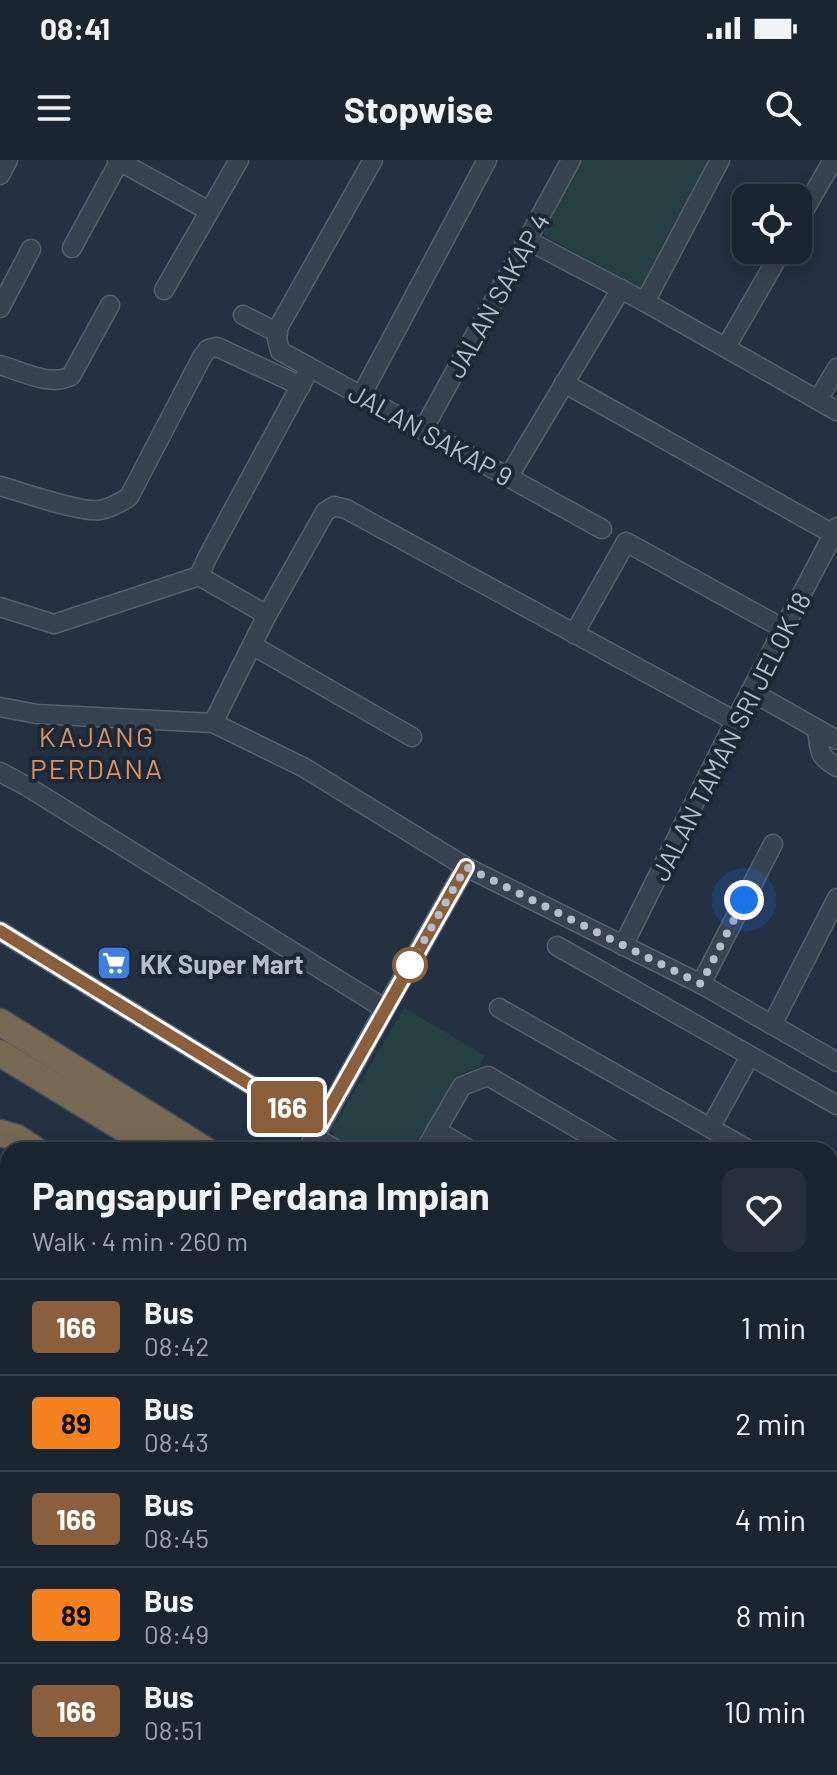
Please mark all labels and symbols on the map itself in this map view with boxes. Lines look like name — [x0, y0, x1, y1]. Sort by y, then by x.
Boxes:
street label: JALAN SAKAP 4 — [439, 207, 555, 383]
street label: JALAN SAKAP 9 — [344, 376, 518, 492]
street label: JALAN TAMAN SRI JELOK 18 — [644, 587, 816, 885]
district label: KAJANG PERDANA — [30, 719, 164, 785]
your location — [724, 880, 764, 920]
supermarket icon: KK Super Mart — [95, 944, 133, 982]
place label: KK Super Mart — [140, 948, 304, 979]
unlabelled marker — [393, 948, 427, 982]
line badge: 166 — [241, 1081, 333, 1133]

